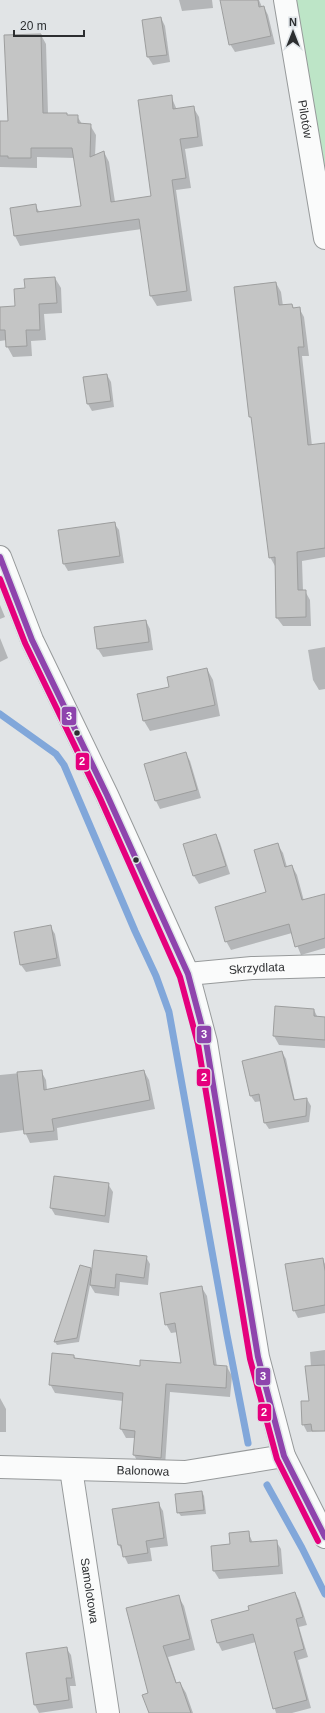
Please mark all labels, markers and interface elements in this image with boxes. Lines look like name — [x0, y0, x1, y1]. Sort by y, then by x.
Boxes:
scale bar — [14, 12, 84, 38]
north arrow — [273, 12, 313, 52]
text: N — [289, 16, 297, 28]
text: 20 m — [20, 19, 47, 33]
street label: Pilotów — [295, 99, 315, 140]
line badge: 3 — [61, 706, 77, 726]
text: 3 — [66, 710, 72, 722]
unlabelled marker — [72, 728, 82, 738]
line badge: 2 — [75, 752, 90, 771]
text: 2 — [79, 755, 85, 767]
unlabelled marker — [131, 855, 141, 865]
street label: Skrzydlata — [228, 960, 285, 977]
line badge: 3 — [196, 1025, 212, 1044]
text: 3 — [201, 1028, 207, 1040]
line badge: 2 — [196, 1068, 211, 1087]
text: 2 — [201, 1071, 207, 1083]
line badge: 3 — [255, 1367, 271, 1386]
text: 3 — [260, 1370, 266, 1382]
line badge: 2 — [257, 1403, 272, 1422]
text: 2 — [261, 1406, 267, 1418]
street label: Balonowa — [116, 1463, 170, 1479]
street label: Samolotowa — [78, 1557, 101, 1625]

